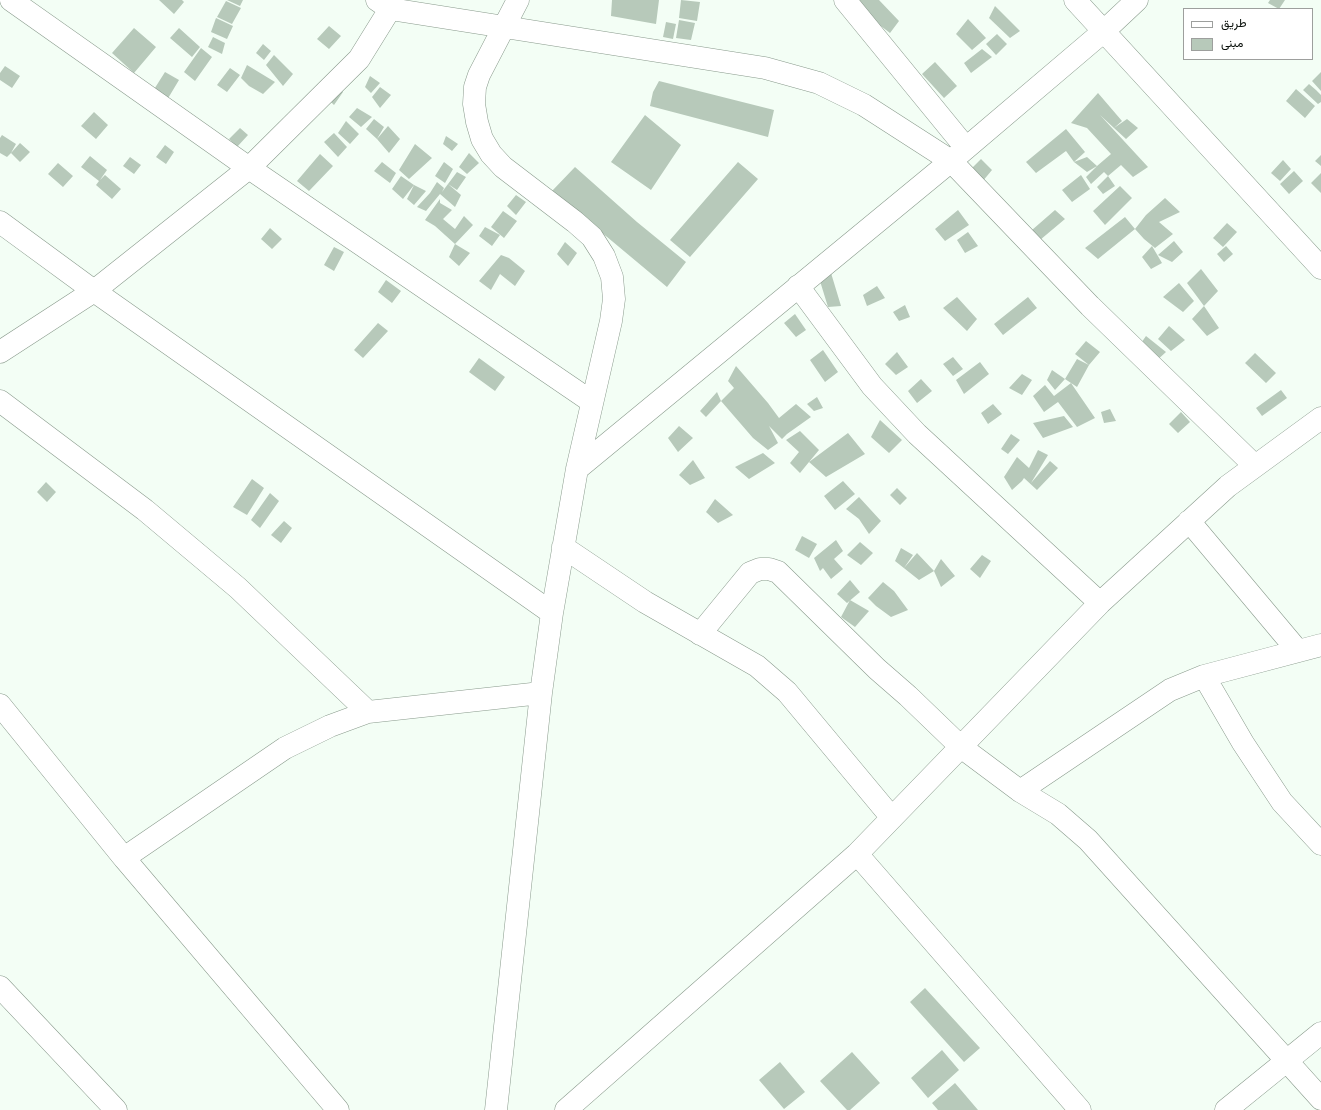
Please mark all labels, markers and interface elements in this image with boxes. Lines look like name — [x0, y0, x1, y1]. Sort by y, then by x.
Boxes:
legend — [1183, 8, 1313, 60]
text: طريق — [1221, 16, 1246, 30]
text: مبنى — [1221, 36, 1243, 50]

